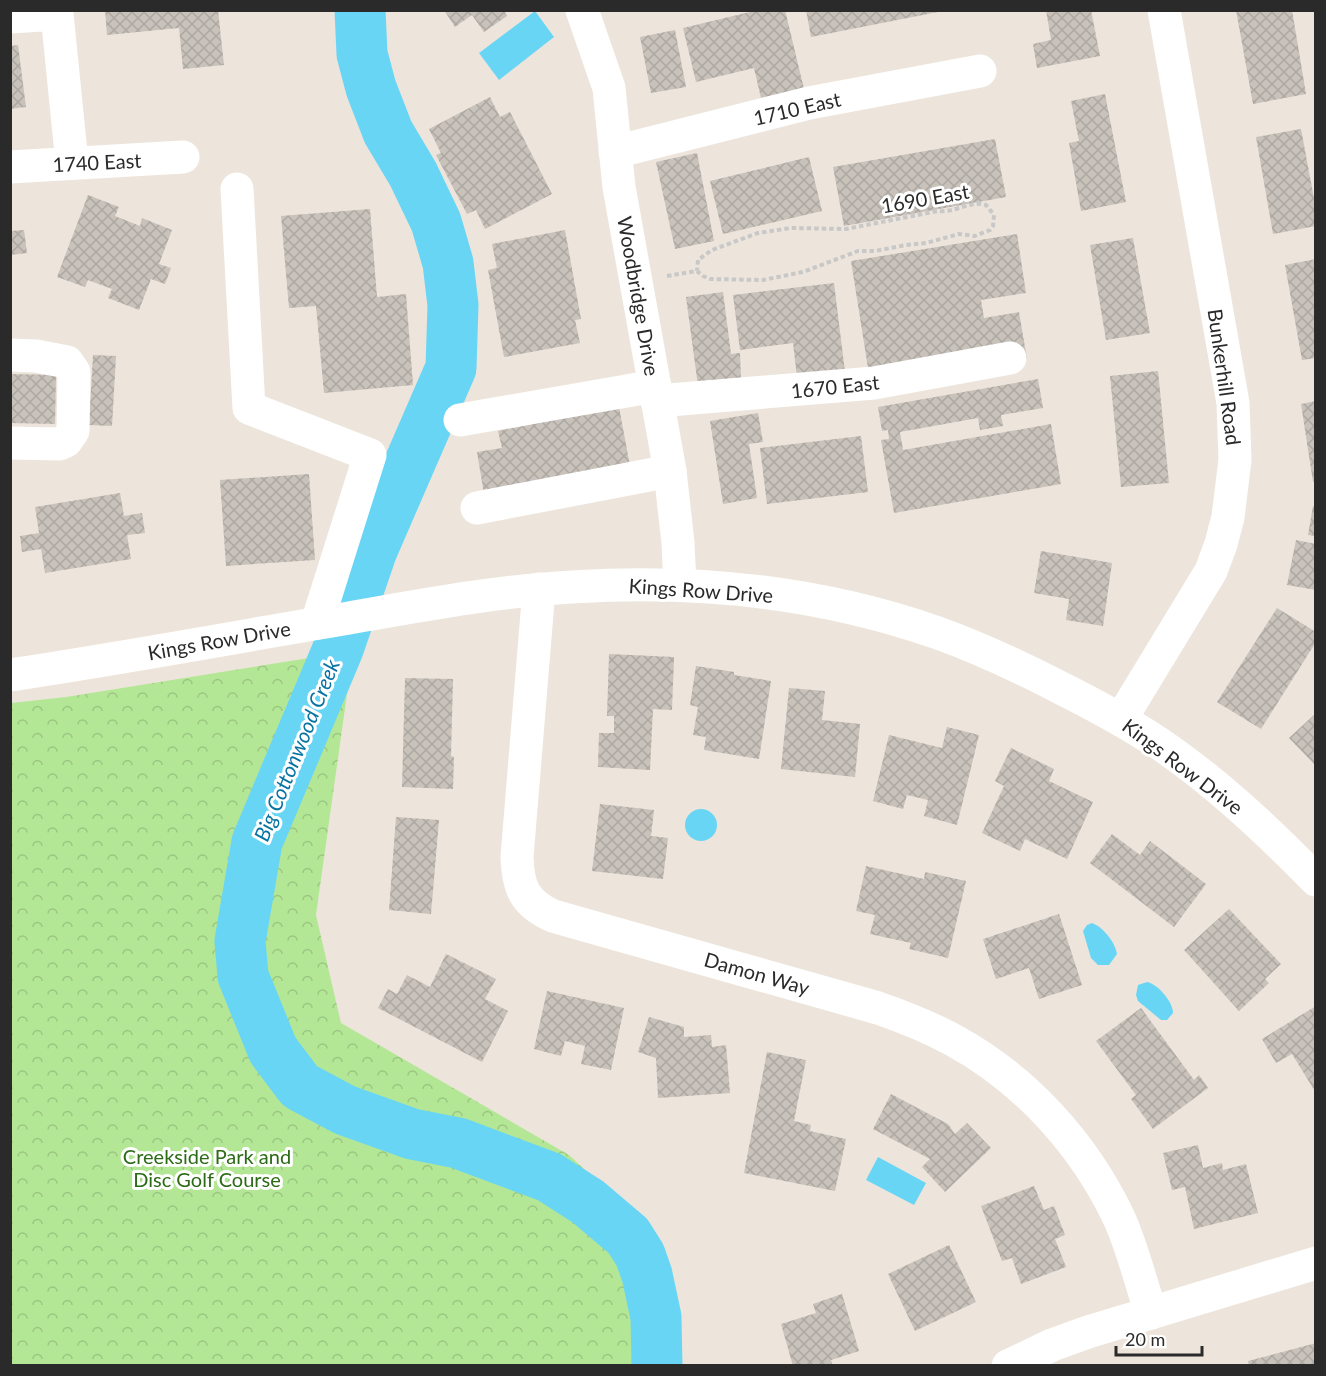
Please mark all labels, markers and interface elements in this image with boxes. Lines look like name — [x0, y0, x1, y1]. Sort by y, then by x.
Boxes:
street label: 1710 East — [751, 86, 843, 130]
street label: 1740 East — [52, 148, 142, 176]
street label: 1690 East — [879, 178, 971, 218]
street label: Woodbridge Drive — [613, 214, 665, 378]
street label: Bunkerhill Road — [1204, 307, 1246, 447]
street label: 1670 East — [790, 369, 880, 403]
street label: Kings Row Drive — [628, 573, 774, 607]
street label: Kings Row Drive — [146, 616, 292, 664]
water label: Big Cottonwood Creek — [248, 654, 344, 845]
street label: Kings Row Drive — [1118, 713, 1248, 819]
street label: Damon Way — [702, 947, 813, 1000]
park label: Creekside Park and Disc Golf Course — [123, 1144, 291, 1191]
scale bar — [1116, 1319, 1202, 1357]
text: 20 m — [1125, 1328, 1165, 1350]

